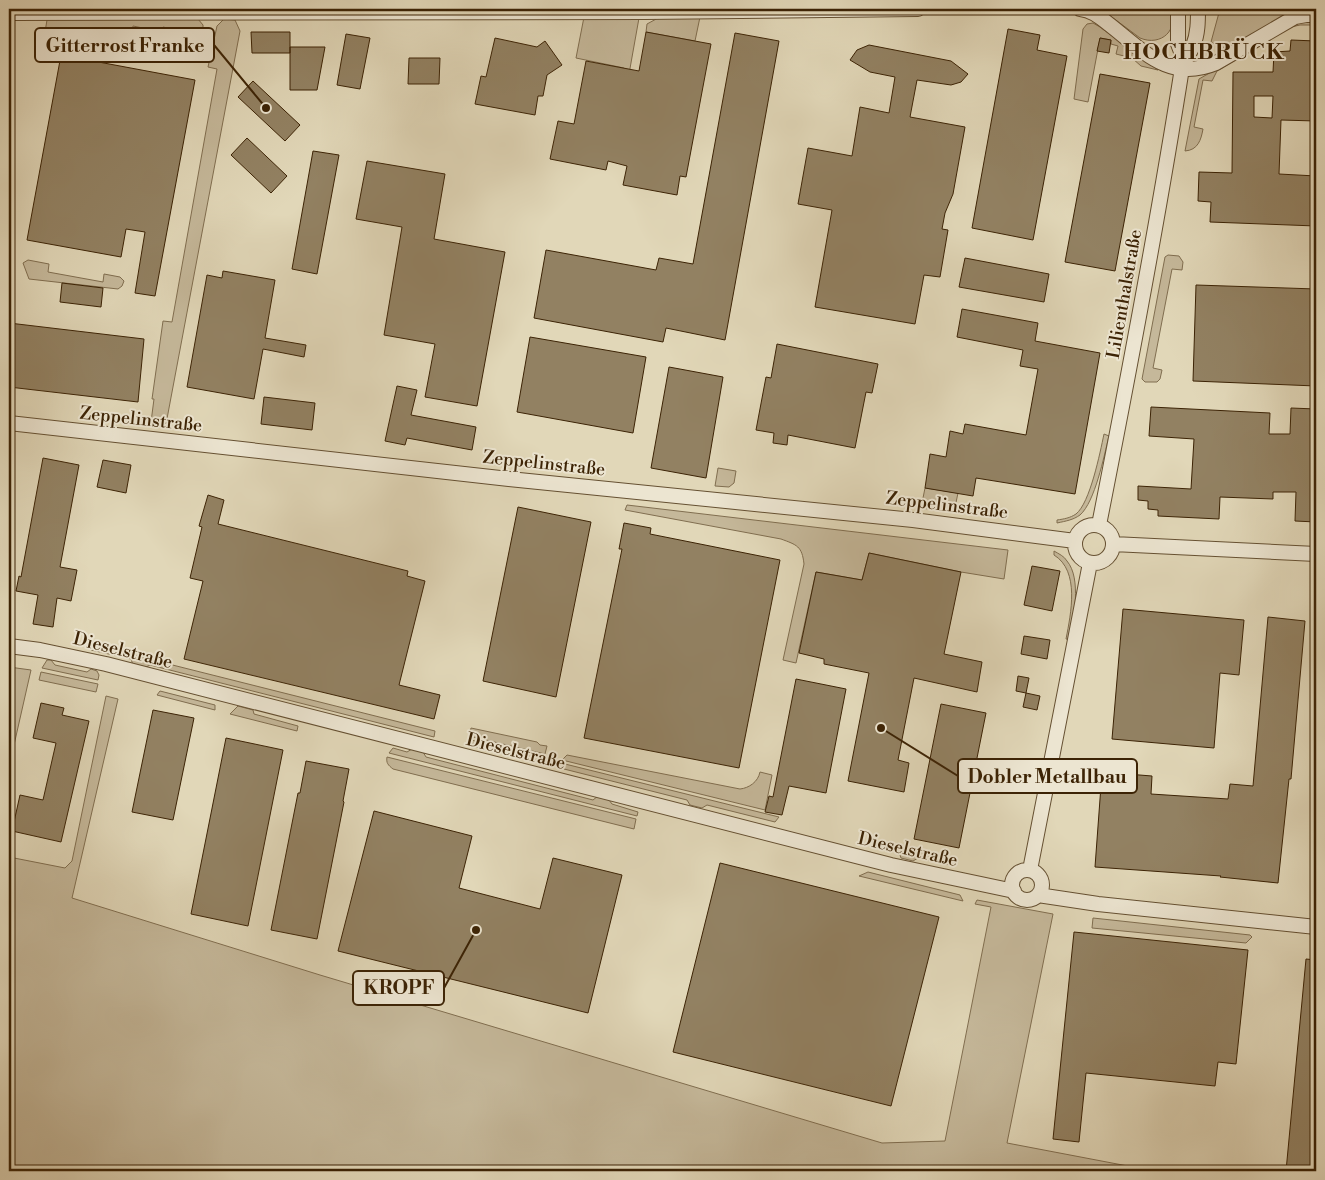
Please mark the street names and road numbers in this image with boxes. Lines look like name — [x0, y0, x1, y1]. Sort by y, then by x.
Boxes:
street label: Lilienthalstraße — [1102, 228, 1147, 361]
street label: Zeppelinstraße — [79, 402, 203, 437]
street label: Zeppelinstraße — [482, 446, 606, 481]
street label: Zeppelinstraße — [884, 487, 1009, 524]
street label: Dieselstraße — [71, 627, 175, 674]
street label: Dieselstraße — [464, 728, 568, 775]
street label: Dieselstraße — [856, 827, 960, 872]

